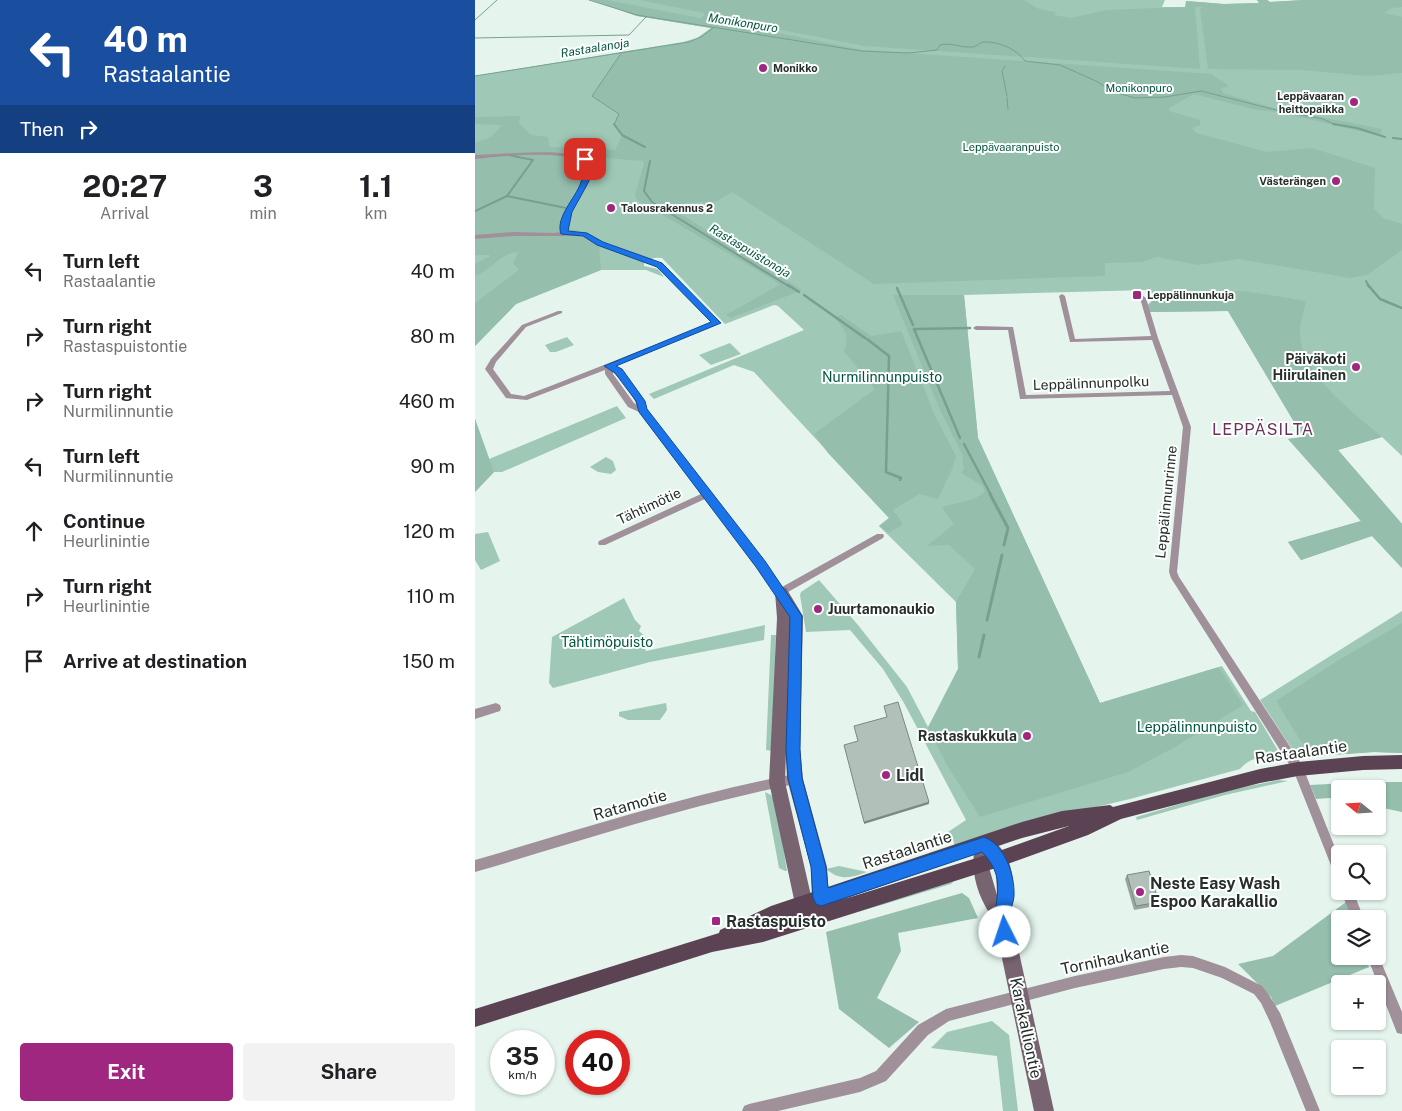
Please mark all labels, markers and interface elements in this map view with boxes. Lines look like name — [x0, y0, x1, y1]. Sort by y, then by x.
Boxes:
water label: Monikonpuro — [707, 11, 779, 36]
text: 40 m — [103, 19, 188, 60]
icon: left — [20, 20, 85, 85]
water label: Rastaalanoja — [560, 36, 630, 60]
text: Rastaalantie — [103, 61, 231, 87]
marker: Monikko — [757, 62, 769, 74]
place label: Monikko — [773, 62, 818, 74]
park label: Monikonpuro — [1106, 82, 1172, 94]
place label: Leppävaaran heittopaikka — [1277, 90, 1344, 115]
marker: Leppävaaran heittopaikka — [1348, 96, 1360, 108]
icon: right — [74, 115, 102, 143]
text: Then — [20, 118, 64, 140]
pin — [564, 138, 606, 180]
park label: Leppävaaranpuisto — [963, 141, 1059, 153]
icon: arrive — [571, 145, 599, 173]
text: 20:27 — [82, 168, 167, 204]
text: 3 — [253, 168, 273, 204]
text: 1.1 — [359, 168, 393, 204]
place label: Västerängen — [1259, 175, 1326, 187]
marker: Västerängen — [1330, 175, 1342, 187]
marker: Talousrakennus 2 — [605, 202, 617, 214]
place label: Talousrakennus 2 — [621, 202, 713, 214]
text: Arrival — [100, 204, 149, 223]
text: min — [250, 204, 277, 223]
text: km — [364, 204, 387, 223]
water label: Rastaspuistonoja — [707, 221, 793, 281]
text: Turn left — [63, 250, 140, 272]
icon: left — [20, 257, 48, 285]
text: 40 m — [410, 260, 455, 282]
text: Rastaalantie — [63, 272, 156, 291]
marker: Leppälinnunkuja — [1131, 289, 1143, 301]
place label: Leppälinnunkuja — [1147, 289, 1234, 301]
text: Turn right — [63, 315, 152, 337]
icon: right — [20, 322, 48, 350]
text: 80 m — [410, 325, 455, 347]
text: Rastaspuistontie — [63, 337, 187, 356]
place label: Päiväkoti Hiirulainen — [1273, 351, 1346, 383]
marker: Päiväkoti Hiirulainen — [1350, 361, 1362, 373]
park label: Nurmilinnunpuisto — [822, 369, 942, 385]
street label: Leppälinnunpolku — [1033, 373, 1149, 393]
text: Turn right — [63, 380, 152, 402]
icon: right — [20, 387, 48, 415]
text: 460 m — [399, 390, 455, 412]
text: Nurmilinnuntie — [63, 402, 173, 421]
district label: LEPPÄSILTA — [1212, 419, 1314, 439]
text: Turn left — [63, 445, 140, 467]
street label: Leppälinnunrinne — [1152, 445, 1180, 559]
icon: left — [20, 452, 48, 480]
text: 90 m — [411, 455, 455, 477]
text: Nurmilinnuntie — [63, 467, 173, 486]
street label: Tähtimötie — [615, 484, 683, 528]
text: Continue — [63, 510, 145, 532]
icon: ahead — [20, 517, 48, 545]
text: 120 m — [403, 520, 455, 542]
text: Heurlinintie — [63, 532, 150, 551]
text: Turn right — [63, 575, 152, 597]
icon: right — [20, 582, 48, 610]
text: 110 m — [407, 585, 455, 607]
text: Heurlinintie — [63, 597, 150, 616]
place label: Juurtamonaukio — [828, 601, 935, 617]
marker: Juurtamonaukio — [812, 603, 824, 615]
park label: Tähtimöpuisto — [561, 634, 653, 650]
icon: arrive — [20, 647, 48, 675]
text: Arrive at destination — [63, 650, 247, 672]
text: 150 m — [402, 650, 455, 672]
park label: Leppälinnunpuisto — [1137, 719, 1257, 735]
place label: Rastaskukkula — [918, 728, 1017, 744]
marker: Rastaskukkula — [1021, 730, 1033, 742]
street label: Rastaalantie — [1254, 736, 1348, 768]
place label: Lidl — [896, 766, 925, 785]
marker: Lidl — [880, 769, 892, 781]
north arrow — [1331, 780, 1386, 835]
map controls — [1331, 780, 1386, 1095]
street label: Ratamotie — [591, 785, 669, 825]
street label: Rastaalantie — [860, 827, 954, 873]
button: search — [1331, 845, 1386, 900]
place label: Neste Easy Wash Espoo Karakallio — [1150, 874, 1280, 911]
marker: Neste Easy Wash Espoo Karakallio — [1134, 886, 1146, 898]
position arrow — [978, 905, 1030, 957]
button: layers — [1331, 910, 1386, 965]
place label: Rastaspuisto — [726, 912, 826, 931]
marker: Rastaspuisto — [710, 915, 722, 927]
street label: Tornihaukantie — [1059, 937, 1171, 979]
button: + — [1331, 975, 1386, 1030]
street label: Karakalliontie — [1006, 976, 1046, 1080]
speed limit sign: 40 — [565, 1030, 630, 1095]
button: − — [1331, 1040, 1386, 1095]
text: 35 — [506, 1041, 539, 1071]
button: Exit — [20, 1043, 233, 1101]
button: Share — [243, 1043, 455, 1101]
text: km/h — [508, 1068, 537, 1082]

